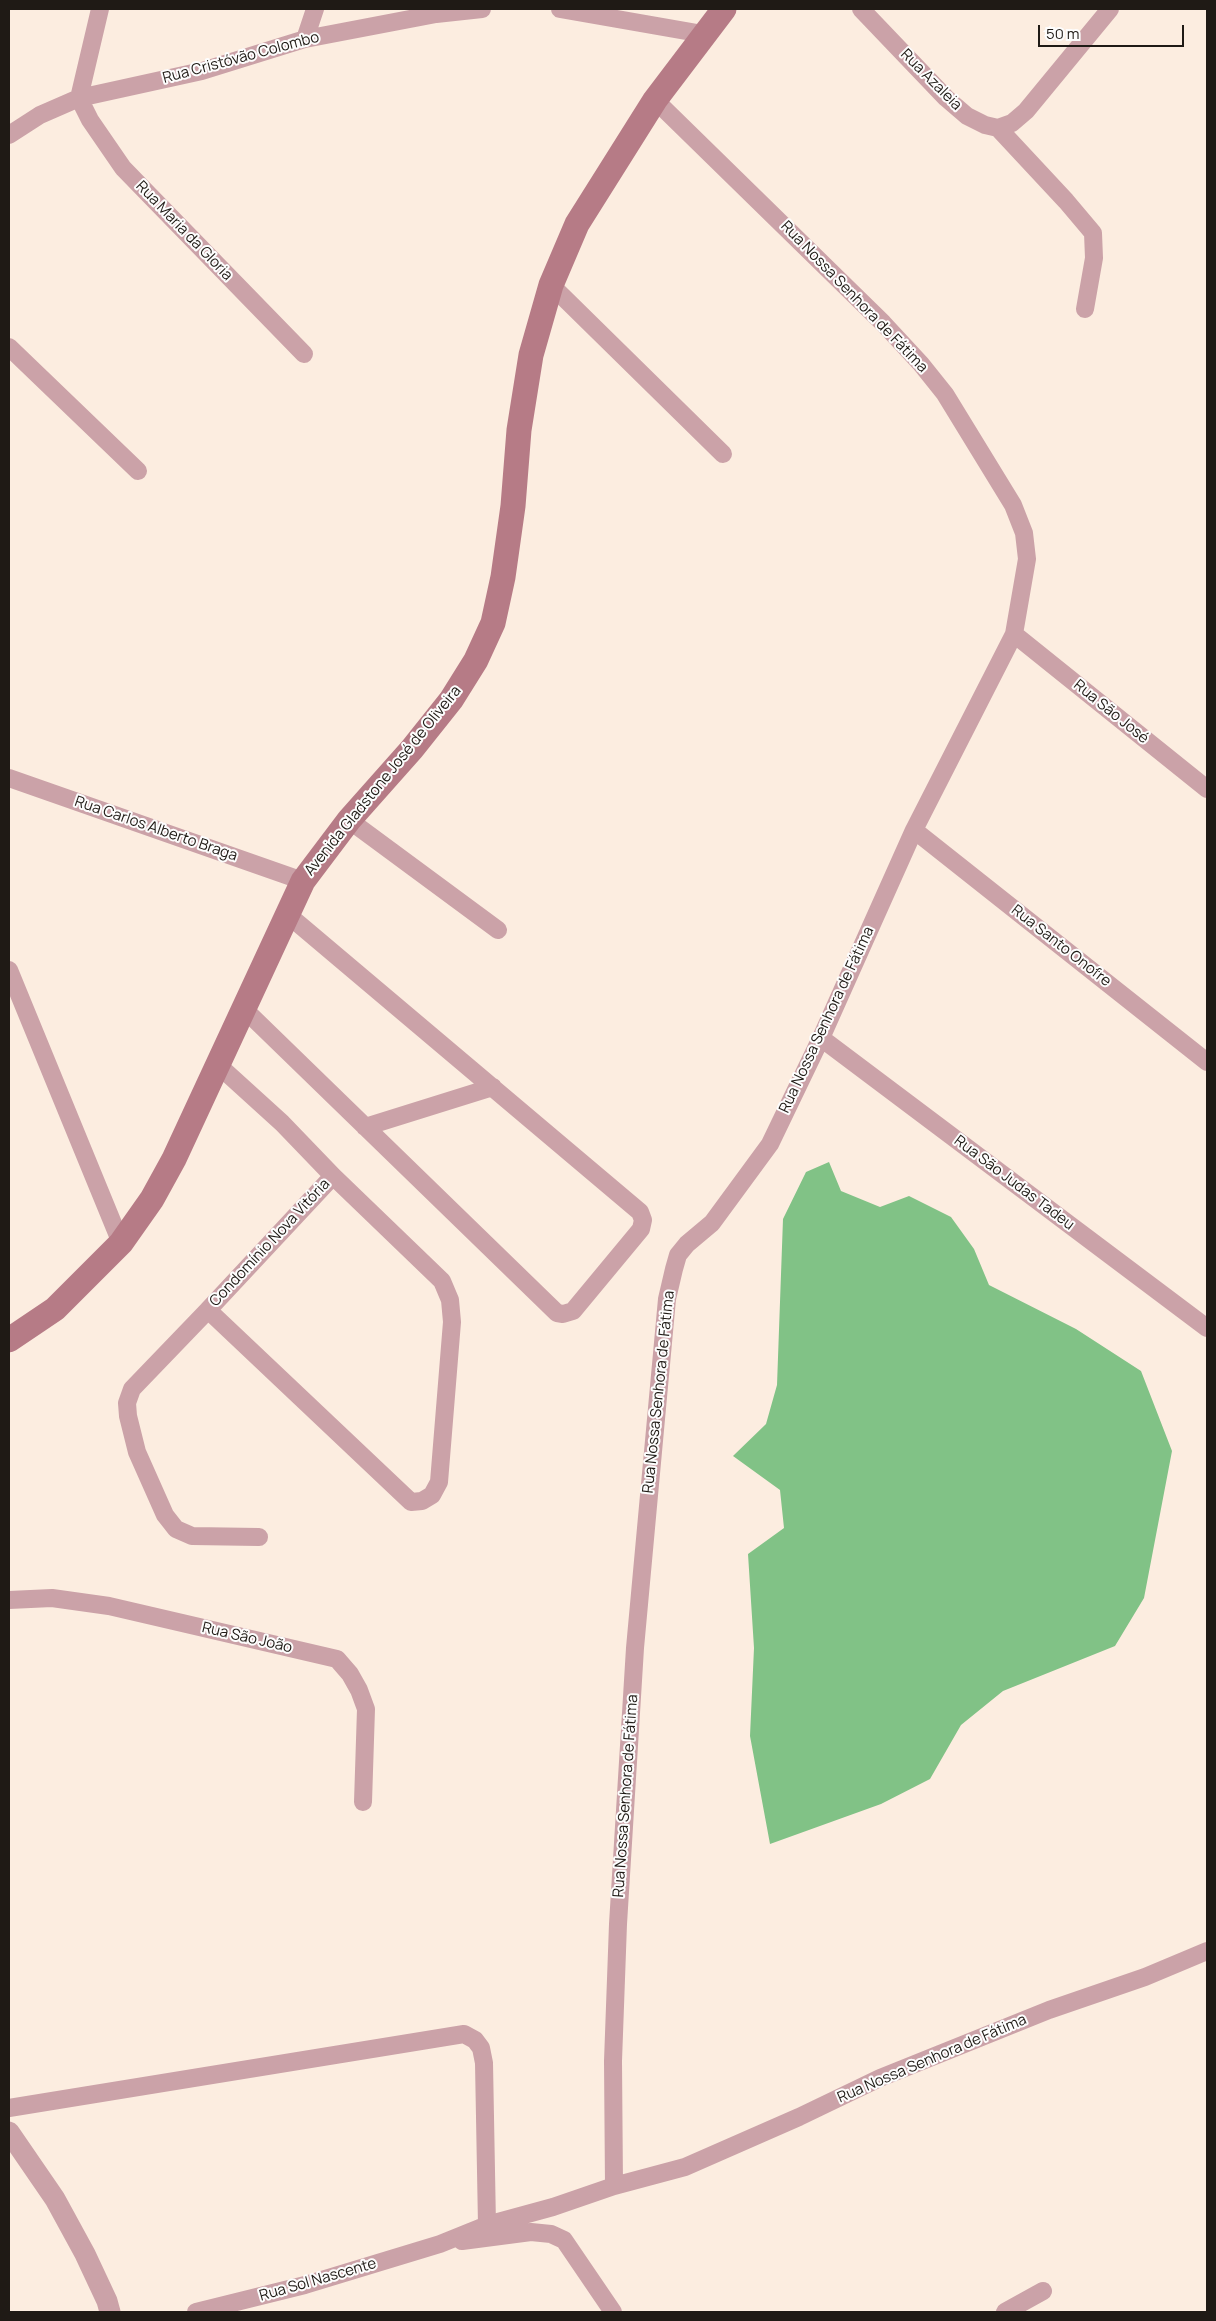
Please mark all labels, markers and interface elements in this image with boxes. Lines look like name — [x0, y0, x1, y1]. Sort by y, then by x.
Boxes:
scale bar — [1041, 15, 1187, 47]
text: 50 m — [1046, 23, 1080, 44]
street label: Rua Cristóvão Colombo — [161, 28, 321, 88]
street label: Rua Azaleia — [897, 46, 965, 114]
street label: Rua Maria da Gloria — [132, 178, 236, 284]
street label: Rua Nossa Senhora de Fátima — [777, 218, 931, 376]
street label: Rua São José — [1070, 676, 1152, 748]
street label: Avenida Gladstone José de Oliveira — [301, 683, 465, 879]
street label: Rua Carlos Alberto Braga — [72, 793, 240, 865]
street label: Rua Santo Onofre — [1008, 901, 1114, 991]
street label: Rua Nossa Senhora de Fátima — [776, 924, 878, 1116]
street label: Rua São Judas Tadeu — [950, 1132, 1078, 1234]
street label: Condomínio Nova Vitória — [206, 1175, 334, 1311]
street label: Rua Nossa Senhora de Fátima — [639, 1290, 679, 1494]
street label: Rua São João — [200, 1619, 294, 1657]
street label: Rua Nossa Senhora de Fátima — [610, 1694, 642, 1898]
street label: Rua Nossa Senhora de Fátima — [835, 2011, 1029, 2107]
street label: Rua Sol Nascente — [257, 2255, 379, 2305]

